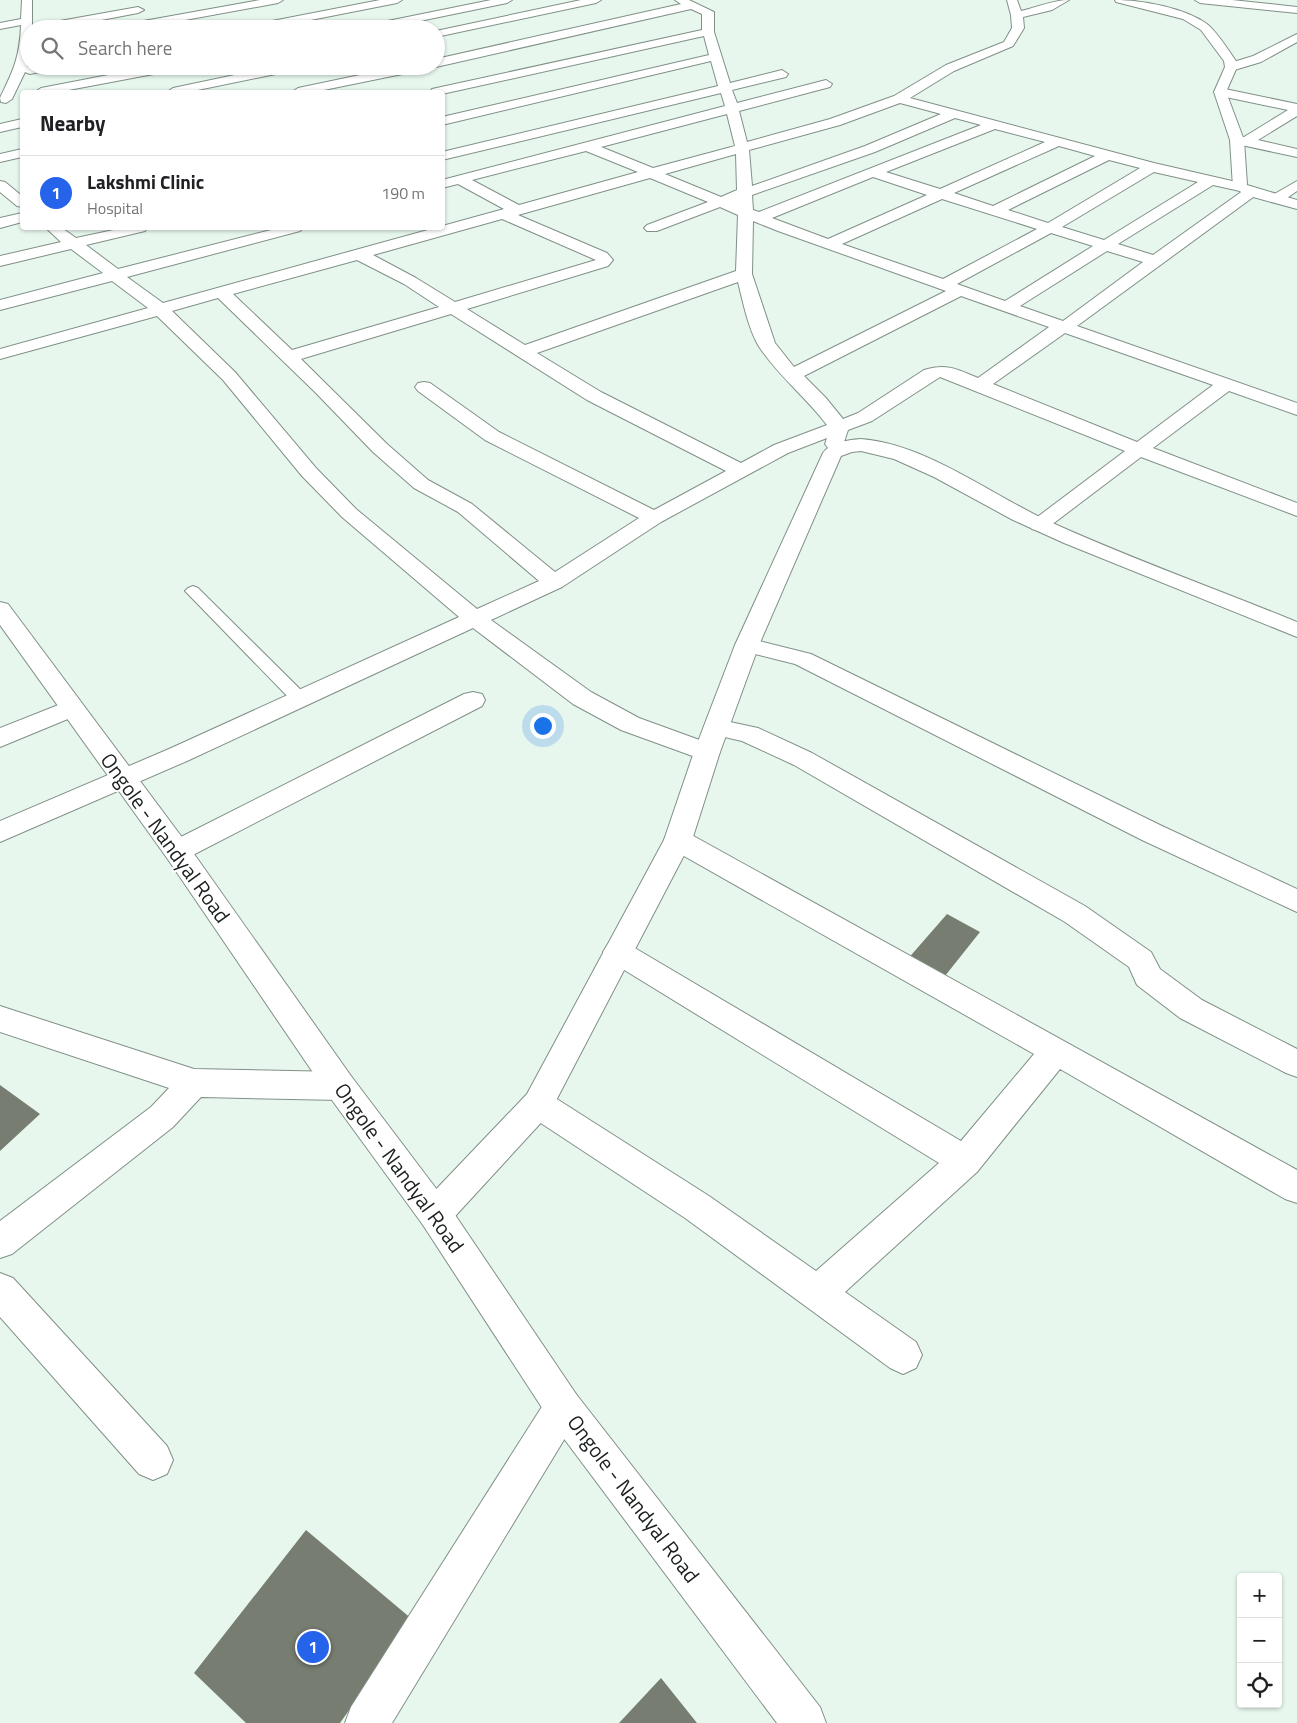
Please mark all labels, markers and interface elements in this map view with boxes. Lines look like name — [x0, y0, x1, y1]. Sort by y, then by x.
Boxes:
search box — [20, 20, 445, 75]
text: Search here — [78, 33, 172, 62]
icon: search — [38, 34, 66, 62]
text: Nearby — [40, 107, 105, 139]
text: Lakshmi Clinic — [87, 167, 204, 196]
text: 1 — [52, 181, 60, 205]
text: 190 m — [381, 181, 425, 205]
text: Hospital — [87, 196, 143, 220]
your location — [530, 713, 556, 739]
street label: Ongole - Nandyal Road — [93, 746, 239, 929]
street label: Ongole - Nandyal Road — [327, 1076, 473, 1259]
street label: Ongole - Nandyal Road — [560, 1408, 708, 1589]
map controls — [1237, 1573, 1282, 1708]
button: + — [1237, 1573, 1282, 1618]
button: − — [1237, 1618, 1282, 1663]
pin: 1 — [297, 1628, 329, 1666]
button: locate — [1237, 1663, 1282, 1708]

